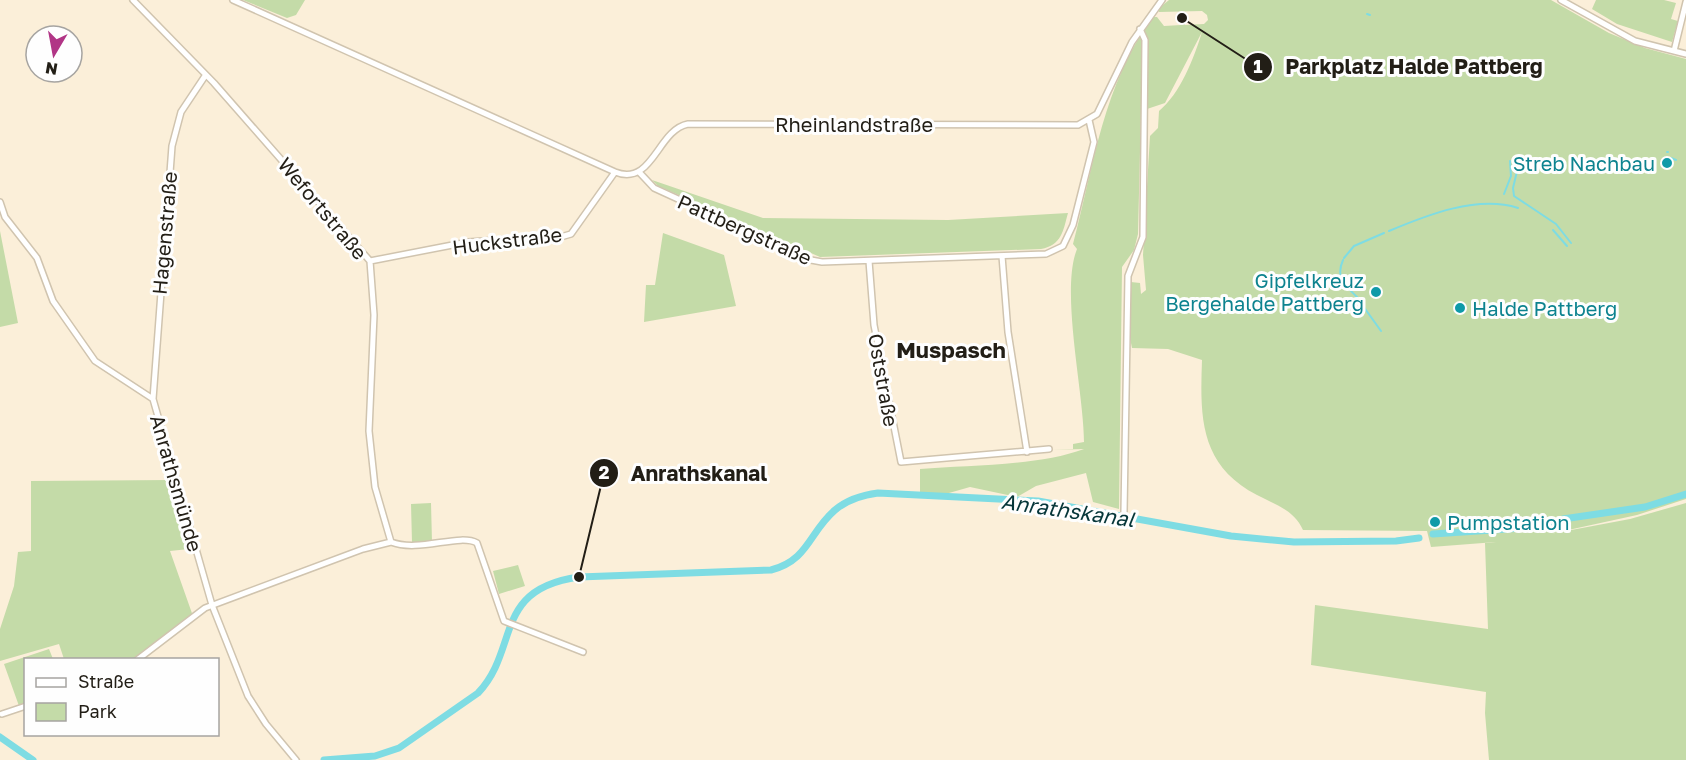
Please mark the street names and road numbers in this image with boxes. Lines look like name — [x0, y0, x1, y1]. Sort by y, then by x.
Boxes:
street label: Rheinlandstraße — [775, 112, 933, 136]
street label: Wefortstraße — [273, 152, 373, 264]
street label: Hagenstraße — [147, 170, 181, 296]
street label: Pattbergstraße — [674, 189, 816, 269]
street label: Huckstraße — [451, 221, 563, 259]
street label: Oststraße — [864, 332, 904, 428]
street label: Anrathsmünde — [146, 412, 208, 554]

